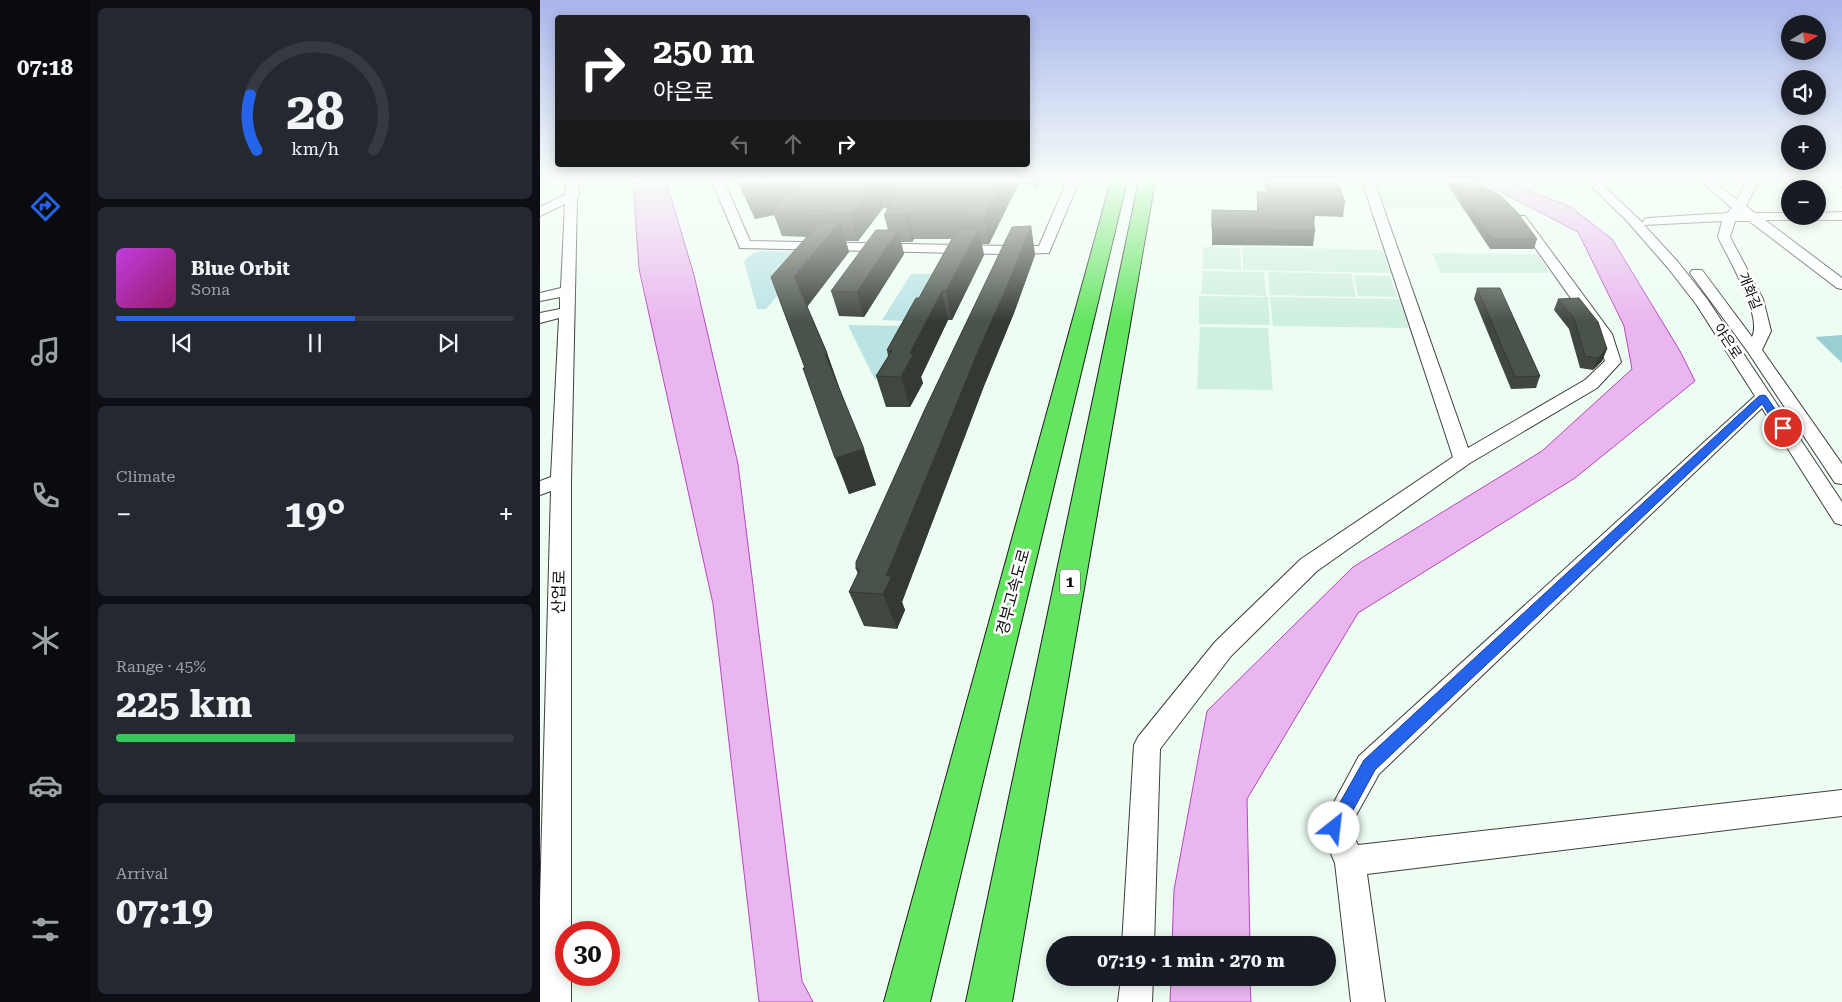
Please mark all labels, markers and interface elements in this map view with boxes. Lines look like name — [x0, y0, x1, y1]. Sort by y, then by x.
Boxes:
north arrow — [1781, 15, 1826, 60]
map controls — [1781, 15, 1826, 225]
text: 250 m — [653, 31, 754, 72]
icon: right — [570, 35, 635, 100]
text: 07:18 — [17, 55, 73, 80]
button: sound — [1781, 70, 1826, 115]
text: 야은로 — [653, 79, 714, 104]
text: 28 — [286, 81, 344, 142]
button: + — [1781, 125, 1826, 170]
icon: left — [726, 130, 754, 158]
icon: ahead — [779, 130, 807, 158]
icon: right — [832, 130, 860, 158]
text: km/h — [291, 138, 339, 159]
button: − — [1781, 180, 1826, 225]
icon: directions — [28, 189, 63, 224]
text: Blue Orbit — [191, 257, 290, 280]
street label: 개화길 — [1735, 270, 1765, 312]
text: Sona — [191, 280, 230, 299]
street label: 야은로 — [1711, 320, 1745, 362]
icon: previous — [168, 329, 196, 357]
icon: pause — [301, 329, 329, 357]
icon: next — [434, 329, 462, 357]
icon: music — [28, 334, 63, 369]
pin — [1762, 407, 1804, 449]
icon: arrive — [1769, 414, 1797, 442]
text: Climate — [116, 467, 175, 486]
icon: phone — [28, 478, 63, 513]
text: 19° — [284, 492, 346, 536]
text: − — [116, 498, 132, 531]
text: + — [498, 498, 514, 531]
street label: 경부고속도로 — [992, 547, 1034, 637]
street label: 산업로 — [549, 569, 569, 614]
road number: 1 — [1060, 570, 1080, 594]
icon: climate — [28, 623, 63, 658]
text: Range · 45% — [116, 657, 206, 676]
text: 225 km — [116, 682, 252, 726]
icon: car — [28, 768, 63, 803]
position arrow — [1307, 801, 1359, 853]
text: Arrival — [116, 864, 168, 883]
text: 07:19 — [116, 889, 213, 933]
icon: filters — [28, 912, 63, 947]
speed limit sign: 30 — [555, 921, 620, 986]
text: 07:19 · 1 min · 270 m — [1097, 949, 1285, 972]

